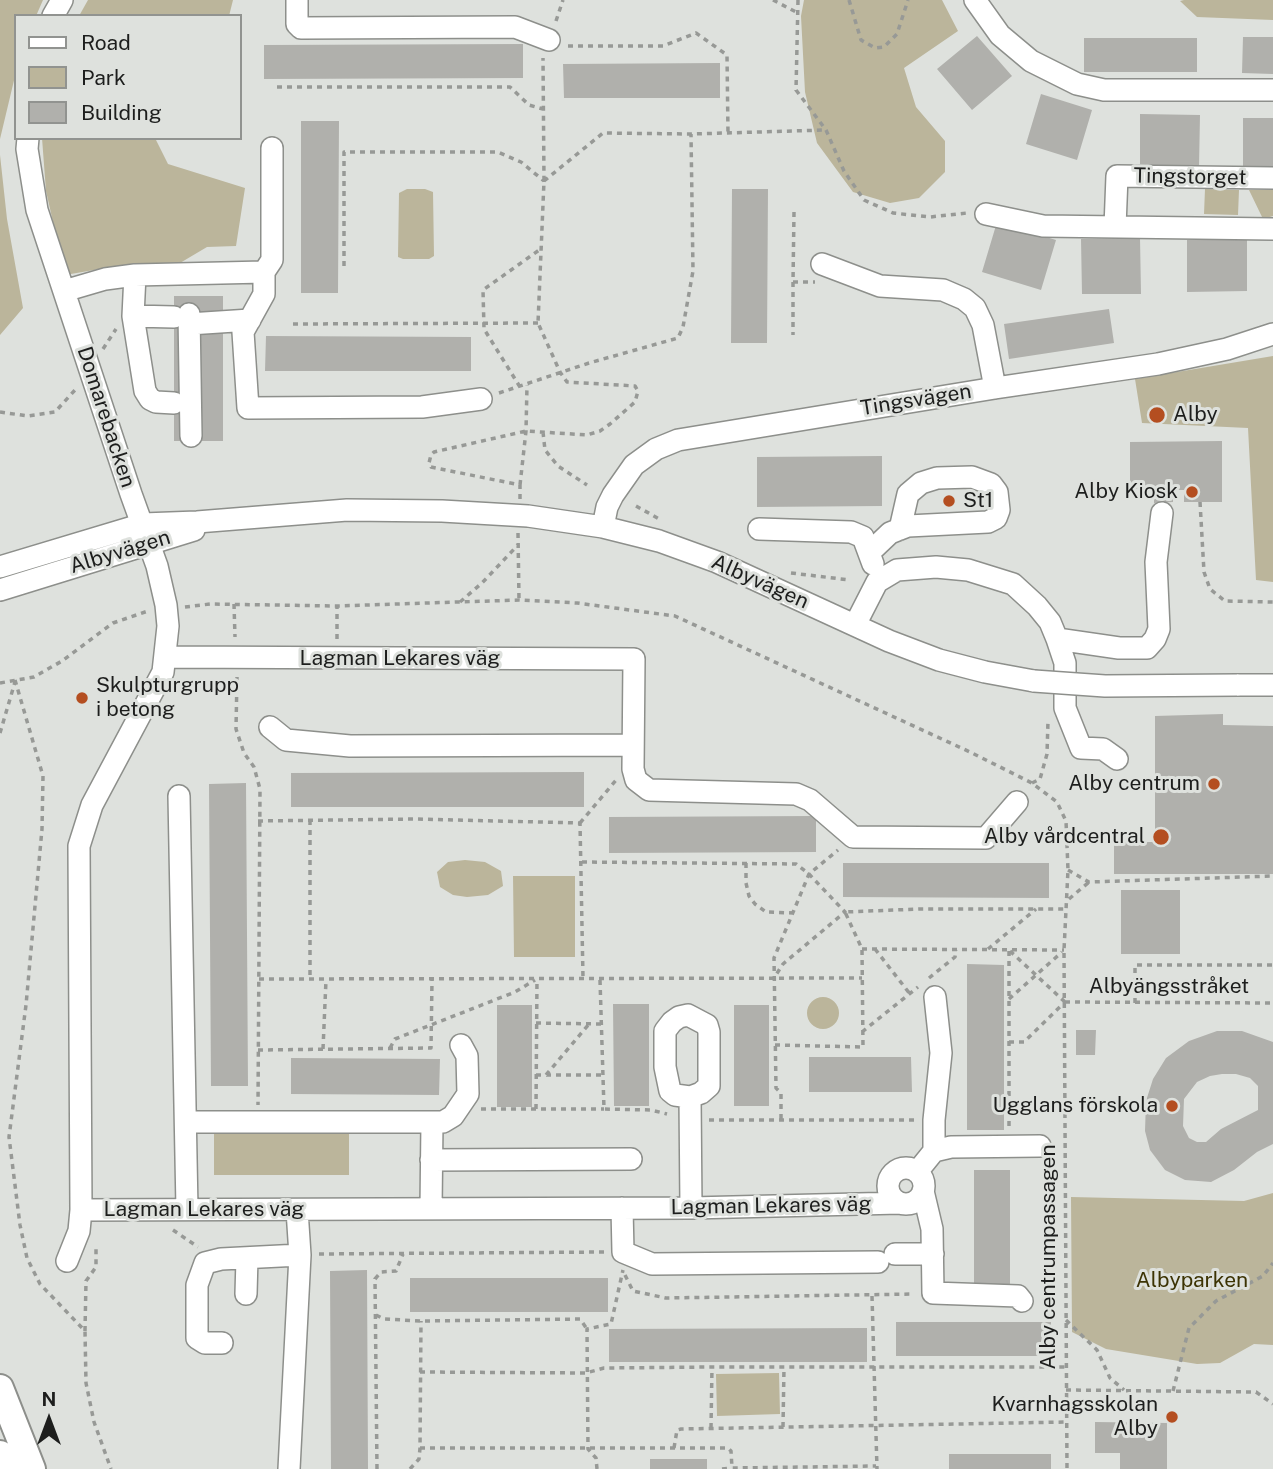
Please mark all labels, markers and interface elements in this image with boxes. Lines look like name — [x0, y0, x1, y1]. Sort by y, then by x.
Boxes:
legend — [14, 14, 242, 140]
text: Road — [81, 30, 131, 55]
text: Park — [81, 65, 126, 90]
text: Building — [81, 100, 162, 125]
street label: Tingstorget — [1133, 163, 1247, 191]
street label: Domarebacken — [71, 343, 141, 491]
street label: Tingsvägen — [859, 379, 973, 421]
place label: Alby — [1173, 402, 1218, 428]
marker: Alby — [1147, 405, 1167, 425]
place label: Alby Kiosk — [1074, 479, 1178, 505]
marker: Alby Kiosk — [1184, 484, 1200, 500]
place label: St1 — [963, 488, 993, 514]
marker: St1 — [941, 493, 957, 509]
street label: Albyvägen — [67, 525, 173, 579]
street label: Albyvägen — [708, 549, 812, 615]
street label: Lagman Lekares väg — [300, 646, 500, 672]
place label: Skulpturgrupp i betong — [96, 673, 239, 723]
marker: Skulpturgrupp i betong — [74, 690, 90, 706]
place label: Alby centrum — [1068, 771, 1200, 797]
marker: Alby centrum — [1206, 776, 1222, 792]
place label: Alby vårdcentral — [984, 824, 1145, 850]
marker: Alby vårdcentral — [1151, 827, 1171, 847]
street label: Albyängsstråket — [1089, 974, 1249, 1000]
place label: Ugglans förskola — [992, 1093, 1158, 1119]
marker: Ugglans förskola — [1164, 1098, 1180, 1114]
street label: Alby centrumpassagen — [1036, 1144, 1062, 1370]
street label: Lagman Lekares väg — [670, 1192, 872, 1220]
street label: Lagman Lekares väg — [104, 1197, 304, 1223]
park label: Albyparken — [1136, 1268, 1248, 1294]
north arrow — [14, 1385, 84, 1455]
text: N — [42, 1388, 56, 1410]
place label: Kvarnhagsskolan Alby — [992, 1392, 1158, 1442]
marker: Kvarnhagsskolan Alby — [1164, 1409, 1180, 1425]

